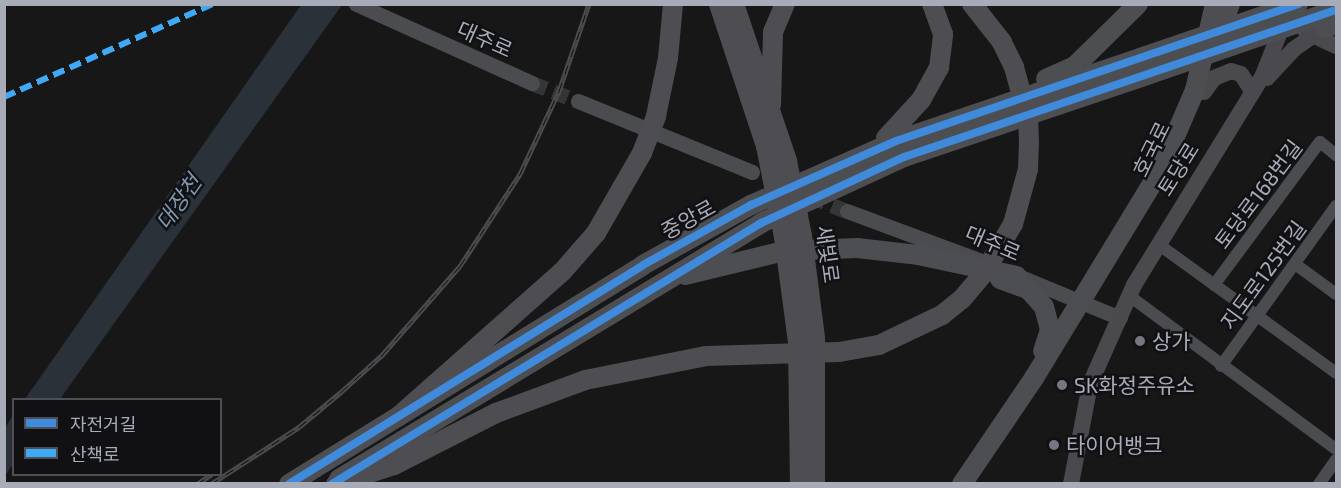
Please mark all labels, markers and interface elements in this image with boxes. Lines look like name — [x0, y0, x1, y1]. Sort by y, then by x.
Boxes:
street label: 대주로 — [453, 16, 517, 62]
street label: 호국로 — [1127, 117, 1175, 181]
street label: 토당로168번길 — [1209, 135, 1307, 253]
street label: 토당로 — [1152, 138, 1204, 200]
water label: 대장천 — [150, 170, 206, 234]
street label: 중앙로 — [657, 194, 719, 244]
street label: 지도로125번길 — [1215, 216, 1311, 334]
street label: 대주로 — [961, 220, 1025, 266]
street label: 새빛로 — [811, 224, 845, 284]
place label: 상가 — [1152, 328, 1191, 354]
marker: 상가 — [1133, 334, 1147, 348]
place label: SK화정주유소 — [1074, 372, 1195, 398]
marker: SK화정주유소 — [1055, 378, 1069, 392]
legend — [12, 398, 222, 476]
text: 자전거길 — [70, 413, 136, 435]
place label: 타이어뱅크 — [1066, 432, 1163, 458]
marker: 타이어뱅크 — [1047, 438, 1061, 452]
text: 산책로 — [70, 443, 120, 465]

